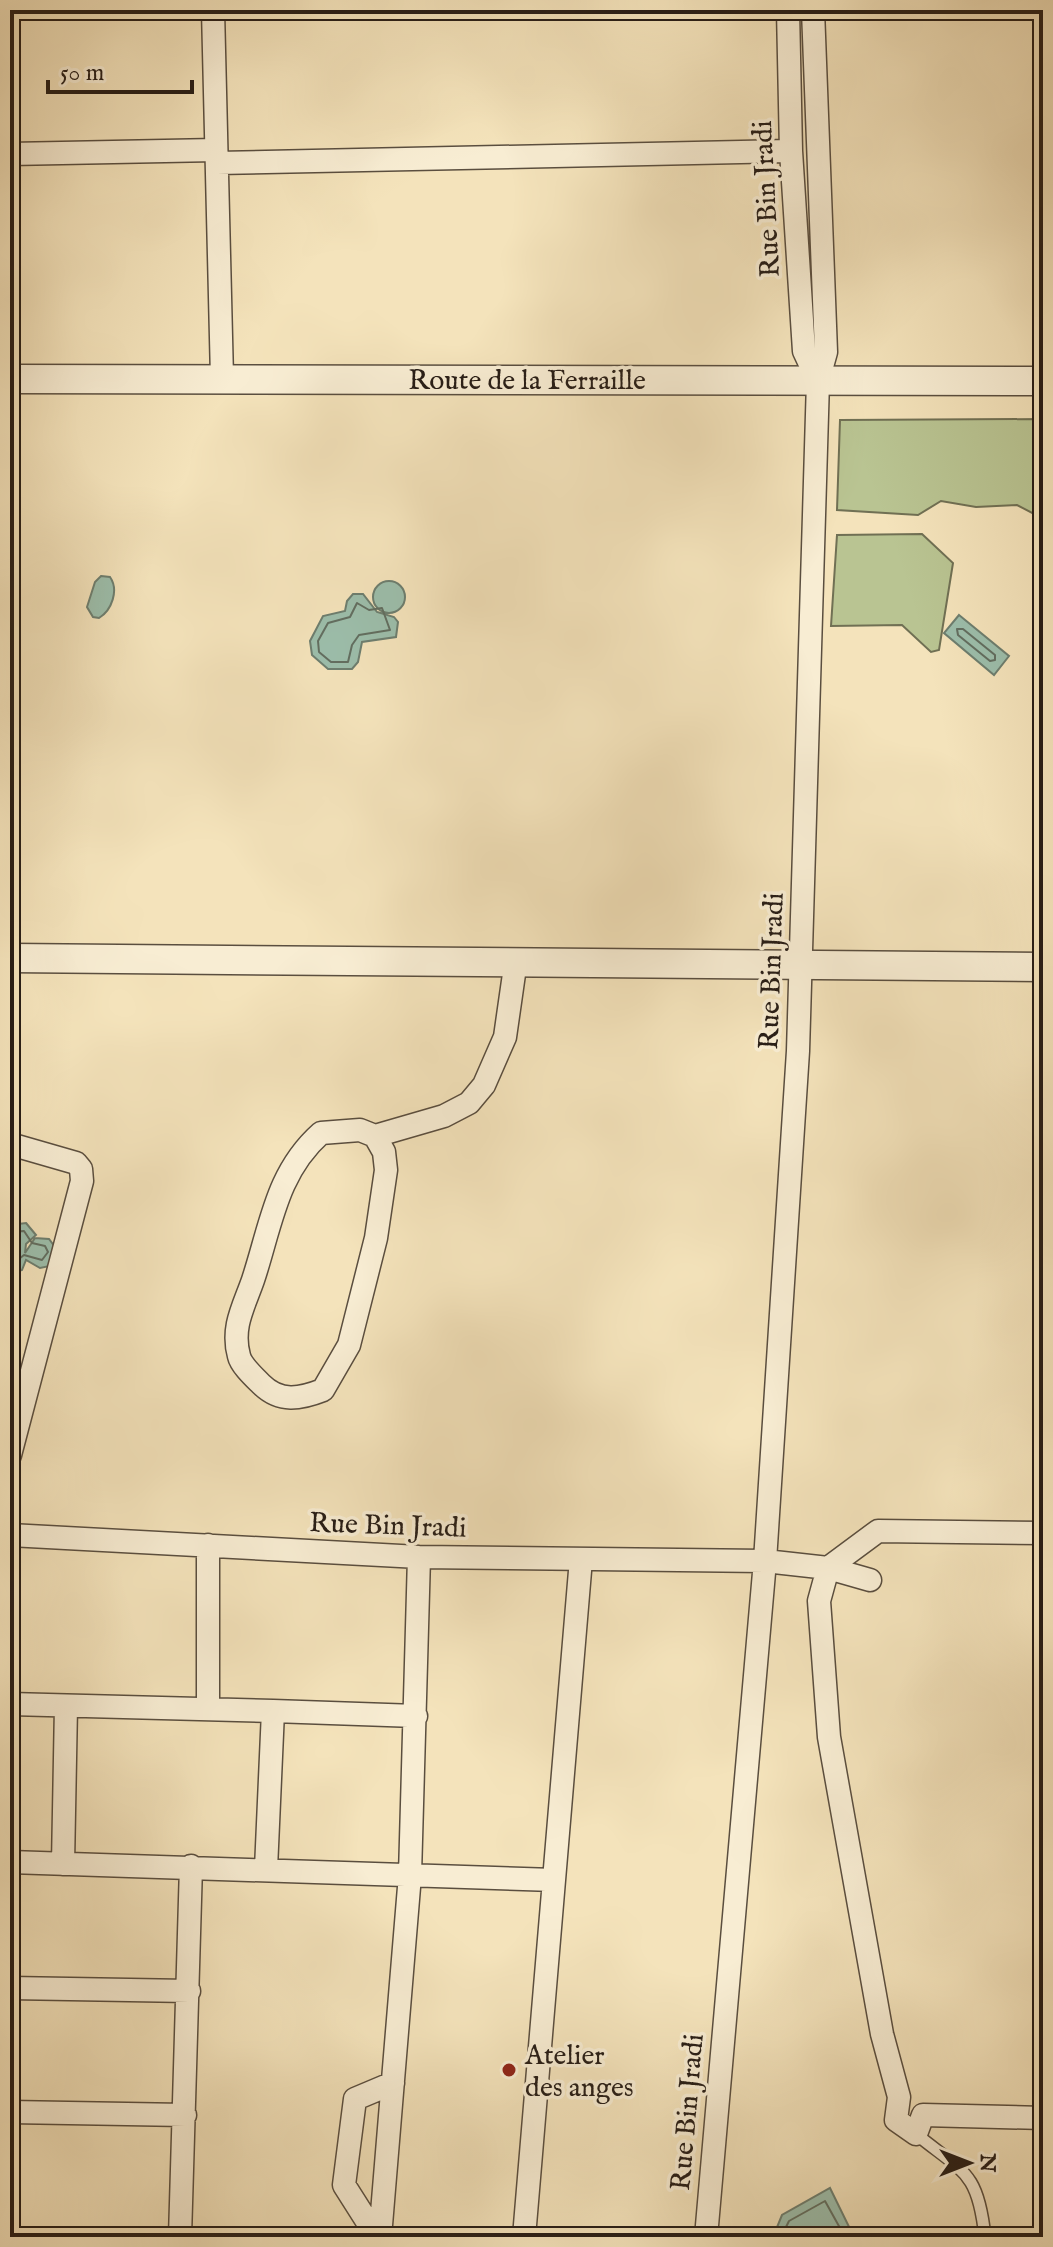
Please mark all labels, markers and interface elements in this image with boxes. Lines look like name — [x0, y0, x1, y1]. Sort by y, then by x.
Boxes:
scale bar — [48, 44, 192, 94]
text: 50 m — [60, 58, 104, 89]
street label: Rue Bin Jradi — [746, 119, 789, 278]
street label: Route de la Ferraille — [408, 364, 646, 399]
street label: Rue Bin Jradi — [752, 892, 793, 1050]
street label: Rue Bin Jradi — [309, 1506, 467, 1547]
street label: Rue Bin Jradi — [664, 2032, 713, 2192]
place label: Atelier des anges — [524, 2039, 634, 2106]
marker: Atelier des anges — [500, 2061, 518, 2079]
north arrow — [929, 2123, 1009, 2203]
text: N — [973, 2152, 1001, 2173]

